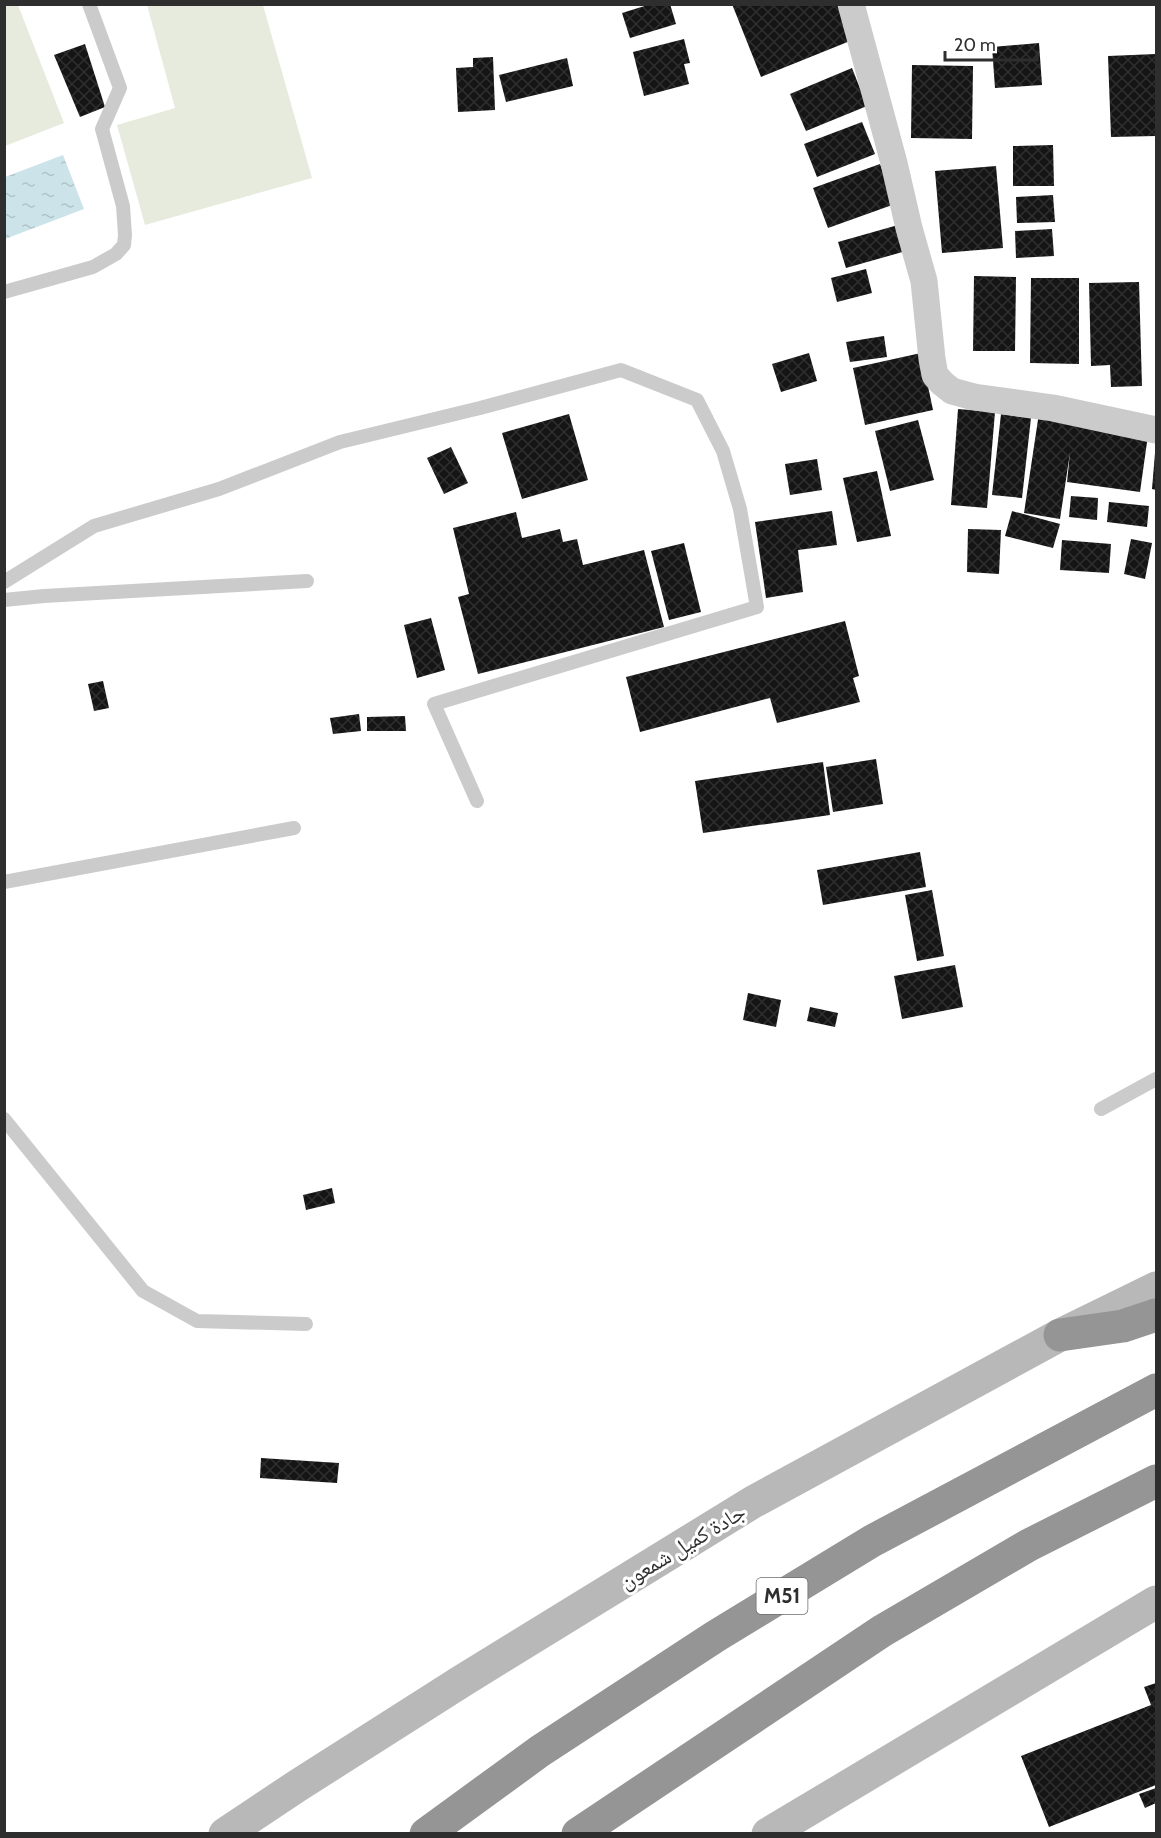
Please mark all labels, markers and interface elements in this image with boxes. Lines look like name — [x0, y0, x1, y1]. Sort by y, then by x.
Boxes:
scale bar — [945, 24, 1036, 62]
text: 20 m — [954, 34, 996, 56]
street label: جادة كميل شمعون — [614, 1498, 750, 1595]
road number: M51 — [756, 1578, 808, 1614]

